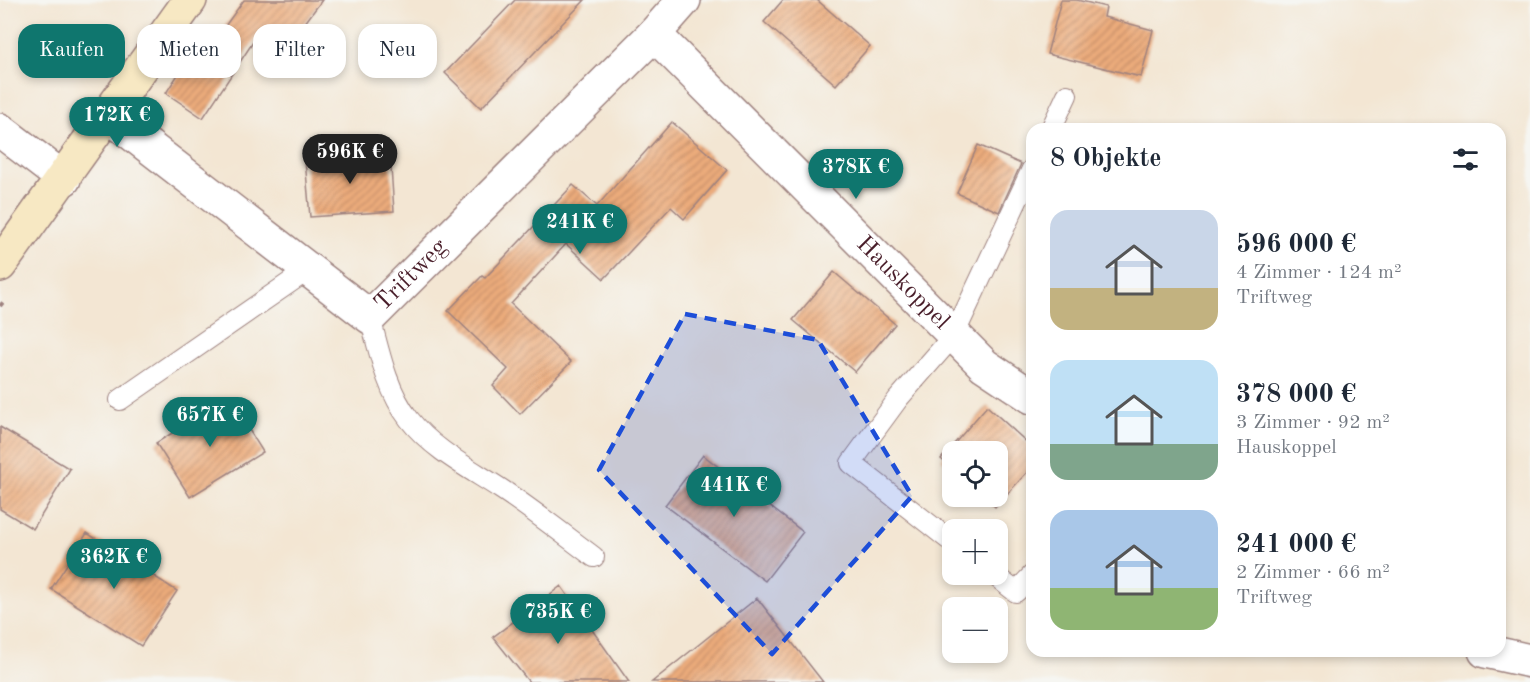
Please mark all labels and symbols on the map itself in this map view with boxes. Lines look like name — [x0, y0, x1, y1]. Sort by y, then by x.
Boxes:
pin: 172K € — [68, 97, 166, 148]
pin: 596K € — [301, 134, 399, 185]
pin: 378K € — [807, 149, 905, 200]
pin: 241K € — [531, 204, 629, 255]
street label: Hauskoppel — [851, 232, 954, 335]
street label: Triftweg — [371, 235, 452, 316]
pin: 657K € — [161, 397, 259, 448]
pin: 441K € — [685, 467, 783, 518]
pin: 362K € — [65, 539, 163, 590]
pin: 735K € — [509, 594, 607, 645]

